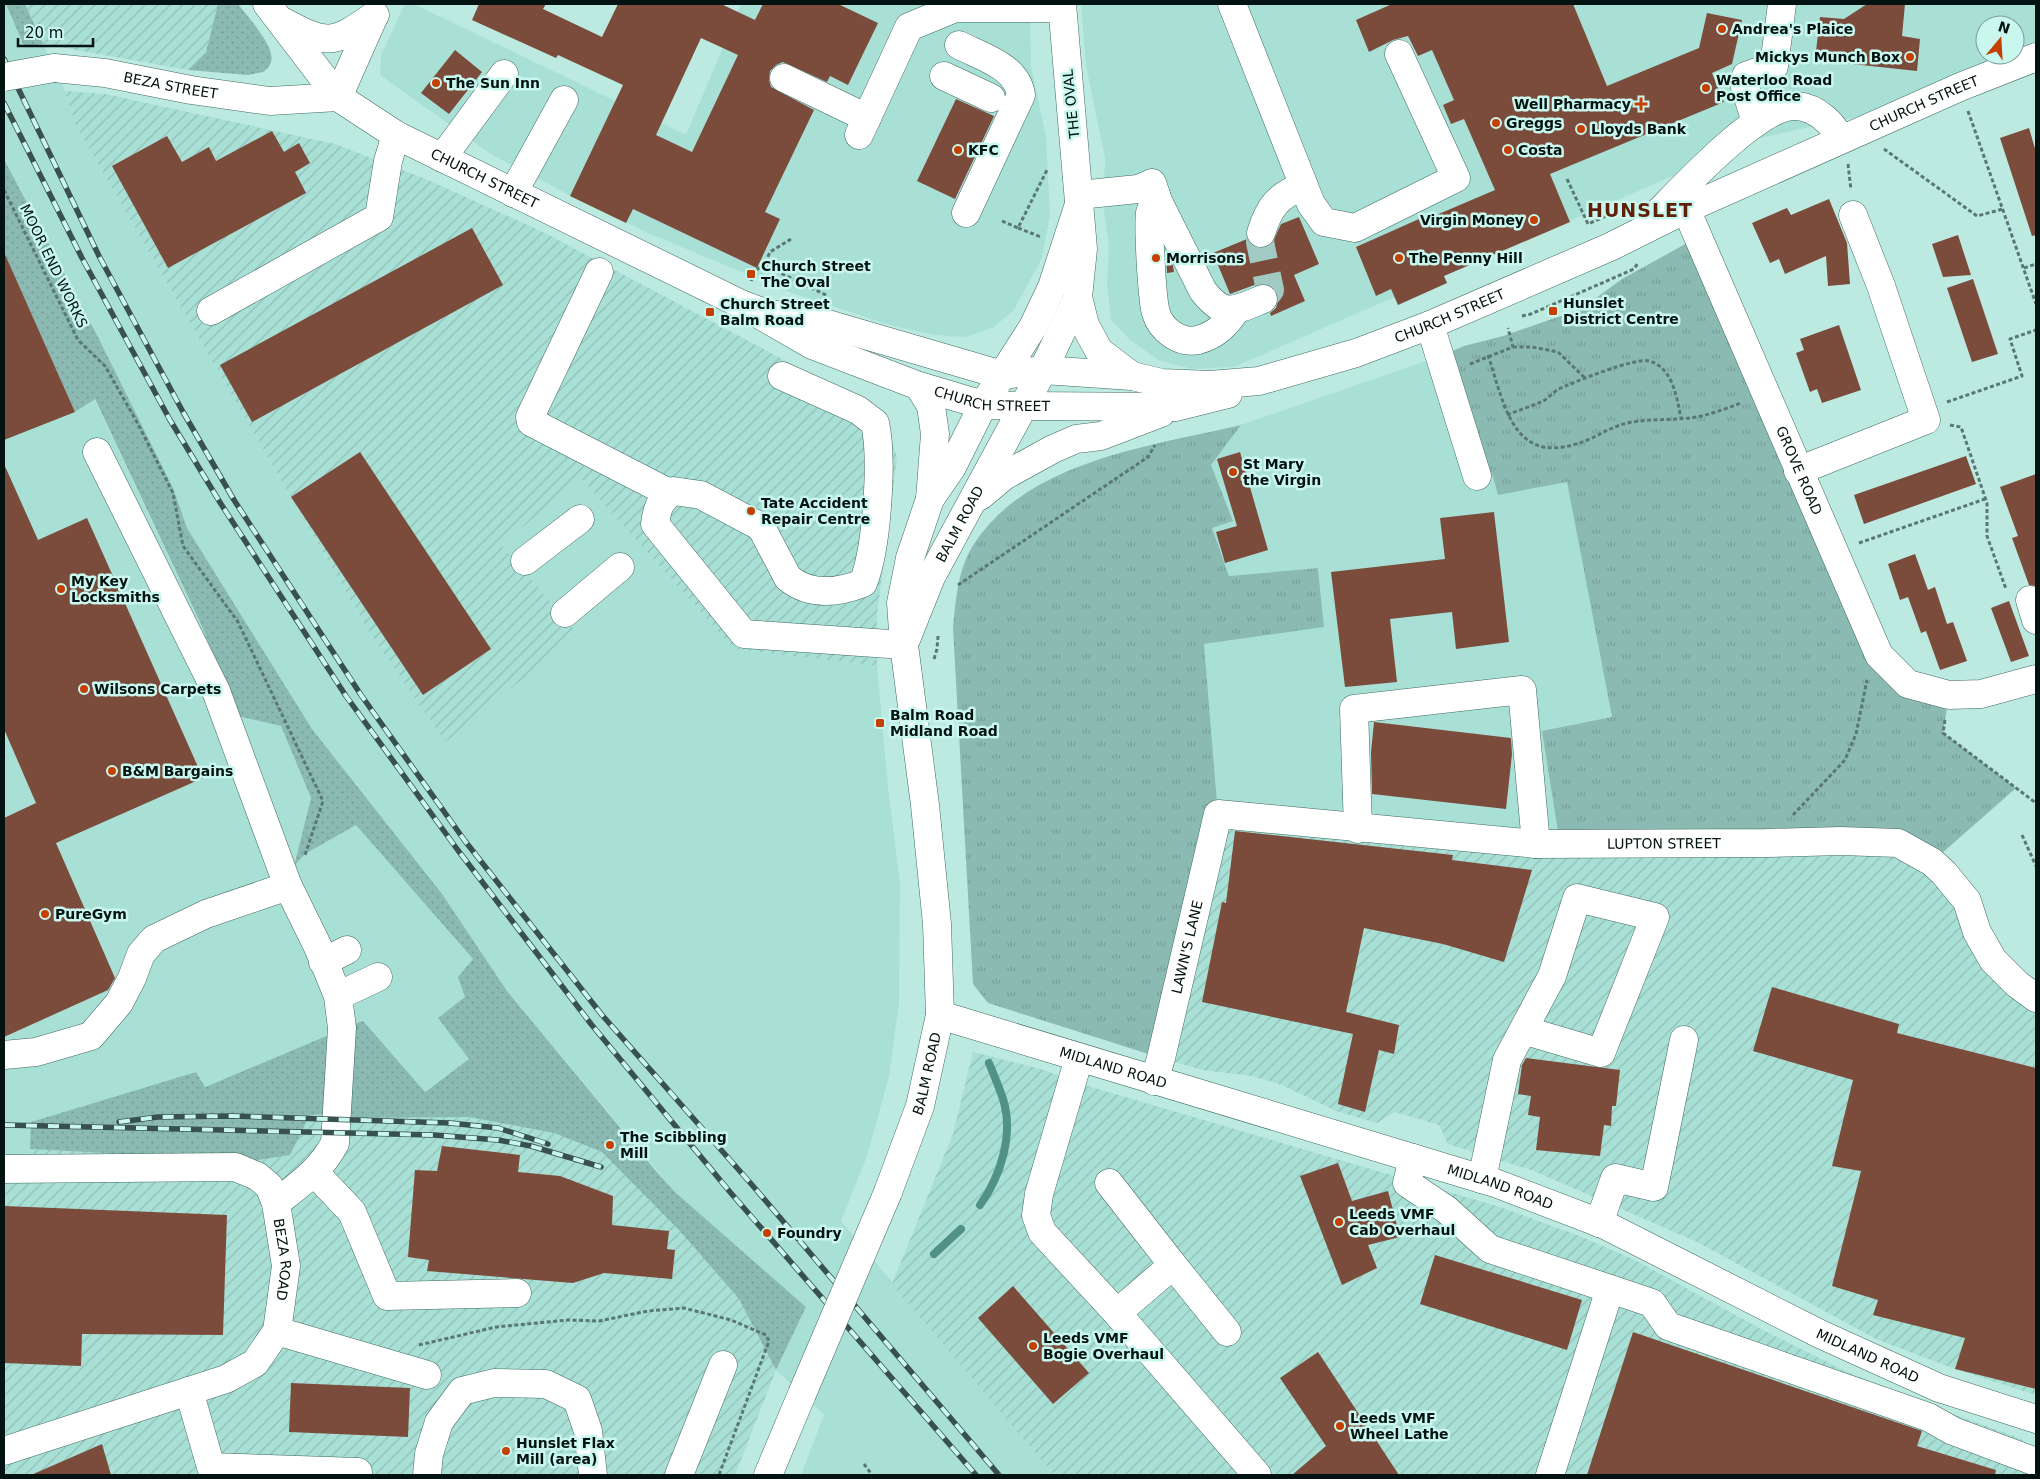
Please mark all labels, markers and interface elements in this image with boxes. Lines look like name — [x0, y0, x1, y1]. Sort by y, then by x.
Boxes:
scale bar — [18, 15, 92, 47]
north arrow — [1975, 15, 2025, 65]
text: N — [1996, 18, 2012, 37]
place label: Andrea's Plaice — [1732, 21, 1853, 37]
marker: Andrea's Plaice — [1716, 23, 1728, 35]
text: 20 m — [25, 24, 63, 42]
place label: Mickys Munch Box — [1755, 49, 1900, 65]
marker: Mickys Munch Box — [1904, 51, 1916, 63]
street label: BEZA STREET — [122, 69, 219, 102]
street label: THE OVAL — [1059, 69, 1083, 140]
place label: Waterloo Road Post Office — [1716, 72, 1832, 104]
street label: CHURCH STREET — [1867, 72, 1981, 134]
place label: The Sun Inn — [446, 75, 540, 91]
marker: The Sun Inn — [430, 77, 442, 89]
marker: Waterloo Road Post Office — [1700, 82, 1712, 94]
place label: Well Pharmacy — [1514, 96, 1631, 112]
marker: Well Pharmacy — [1635, 98, 1647, 110]
place label: Greggs — [1506, 115, 1562, 131]
marker: Greggs — [1490, 117, 1502, 129]
place label: Lloyds Bank — [1591, 121, 1687, 137]
marker: Lloyds Bank — [1575, 123, 1587, 135]
place label: KFC — [968, 142, 999, 158]
place label: Costa — [1518, 142, 1562, 158]
marker: KFC — [952, 144, 964, 156]
marker: Costa — [1502, 144, 1514, 156]
street label: CHURCH STREET — [428, 145, 541, 212]
district label: HUNSLET — [1587, 199, 1693, 221]
street label: MOOR END WORKS — [17, 202, 91, 330]
place label: Virgin Money — [1420, 212, 1524, 228]
marker: Virgin Money — [1528, 214, 1540, 226]
place label: Morrisons — [1166, 250, 1244, 266]
place label: The Penny Hill — [1409, 250, 1523, 266]
marker: Morrisons — [1150, 252, 1162, 264]
marker: The Penny Hill — [1393, 252, 1405, 264]
place label: Church Street The Oval — [761, 258, 871, 290]
marker: Church Street The Oval — [745, 268, 757, 280]
street label: CHURCH STREET — [1392, 286, 1507, 346]
place label: Hunslet District Centre — [1563, 295, 1679, 327]
place label: Church Street Balm Road — [720, 296, 830, 328]
marker: Hunslet District Centre — [1547, 305, 1559, 317]
marker: Church Street Balm Road — [704, 306, 716, 318]
street label: CHURCH STREET — [932, 383, 1051, 414]
street label: GROVE ROAD — [1773, 424, 1825, 517]
place label: St Mary the Virgin — [1243, 456, 1321, 488]
marker: St Mary the Virgin — [1227, 466, 1239, 478]
street label: BALM ROAD — [933, 483, 987, 565]
place label: Tate Accident Repair Centre — [761, 495, 870, 527]
marker: Tate Accident Repair Centre — [745, 505, 757, 517]
place label: My Key Locksmiths — [71, 573, 160, 605]
marker: My Key Locksmiths — [55, 583, 67, 595]
place label: Wilsons Carpets — [94, 681, 221, 697]
marker: Wilsons Carpets — [78, 683, 90, 695]
place label: Balm Road Midland Road — [890, 707, 998, 739]
marker: Balm Road Midland Road — [874, 717, 886, 729]
place label: B&M Bargains — [122, 763, 233, 779]
marker: B&M Bargains — [106, 765, 118, 777]
street label: LUPTON STREET — [1607, 835, 1721, 852]
street label: LAWN'S LANE — [1168, 899, 1206, 995]
place label: PureGym — [55, 906, 127, 922]
marker: PureGym — [39, 908, 51, 920]
street label: BALM ROAD — [909, 1031, 944, 1117]
street label: MIDLAND ROAD — [1058, 1044, 1169, 1091]
place label: The Scibbling Mill — [620, 1129, 727, 1161]
marker: The Scibbling Mill — [604, 1139, 616, 1151]
street label: MIDLAND ROAD — [1445, 1161, 1556, 1213]
place label: Leeds VMF Cab Overhaul — [1349, 1206, 1455, 1238]
marker: Leeds VMF Cab Overhaul — [1333, 1216, 1345, 1228]
street label: BEZA ROAD — [271, 1217, 295, 1302]
place label: Foundry — [777, 1225, 842, 1241]
marker: Foundry — [761, 1227, 773, 1239]
street label: MIDLAND ROAD — [1814, 1325, 1922, 1386]
place label: Leeds VMF Bogie Overhaul — [1043, 1330, 1164, 1362]
marker: Leeds VMF Bogie Overhaul — [1027, 1340, 1039, 1352]
place label: Leeds VMF Wheel Lathe — [1350, 1410, 1449, 1442]
marker: Leeds VMF Wheel Lathe — [1334, 1420, 1346, 1432]
place label: Hunslet Flax Mill (area) — [516, 1435, 615, 1467]
marker: Hunslet Flax Mill (area) — [500, 1445, 512, 1457]

